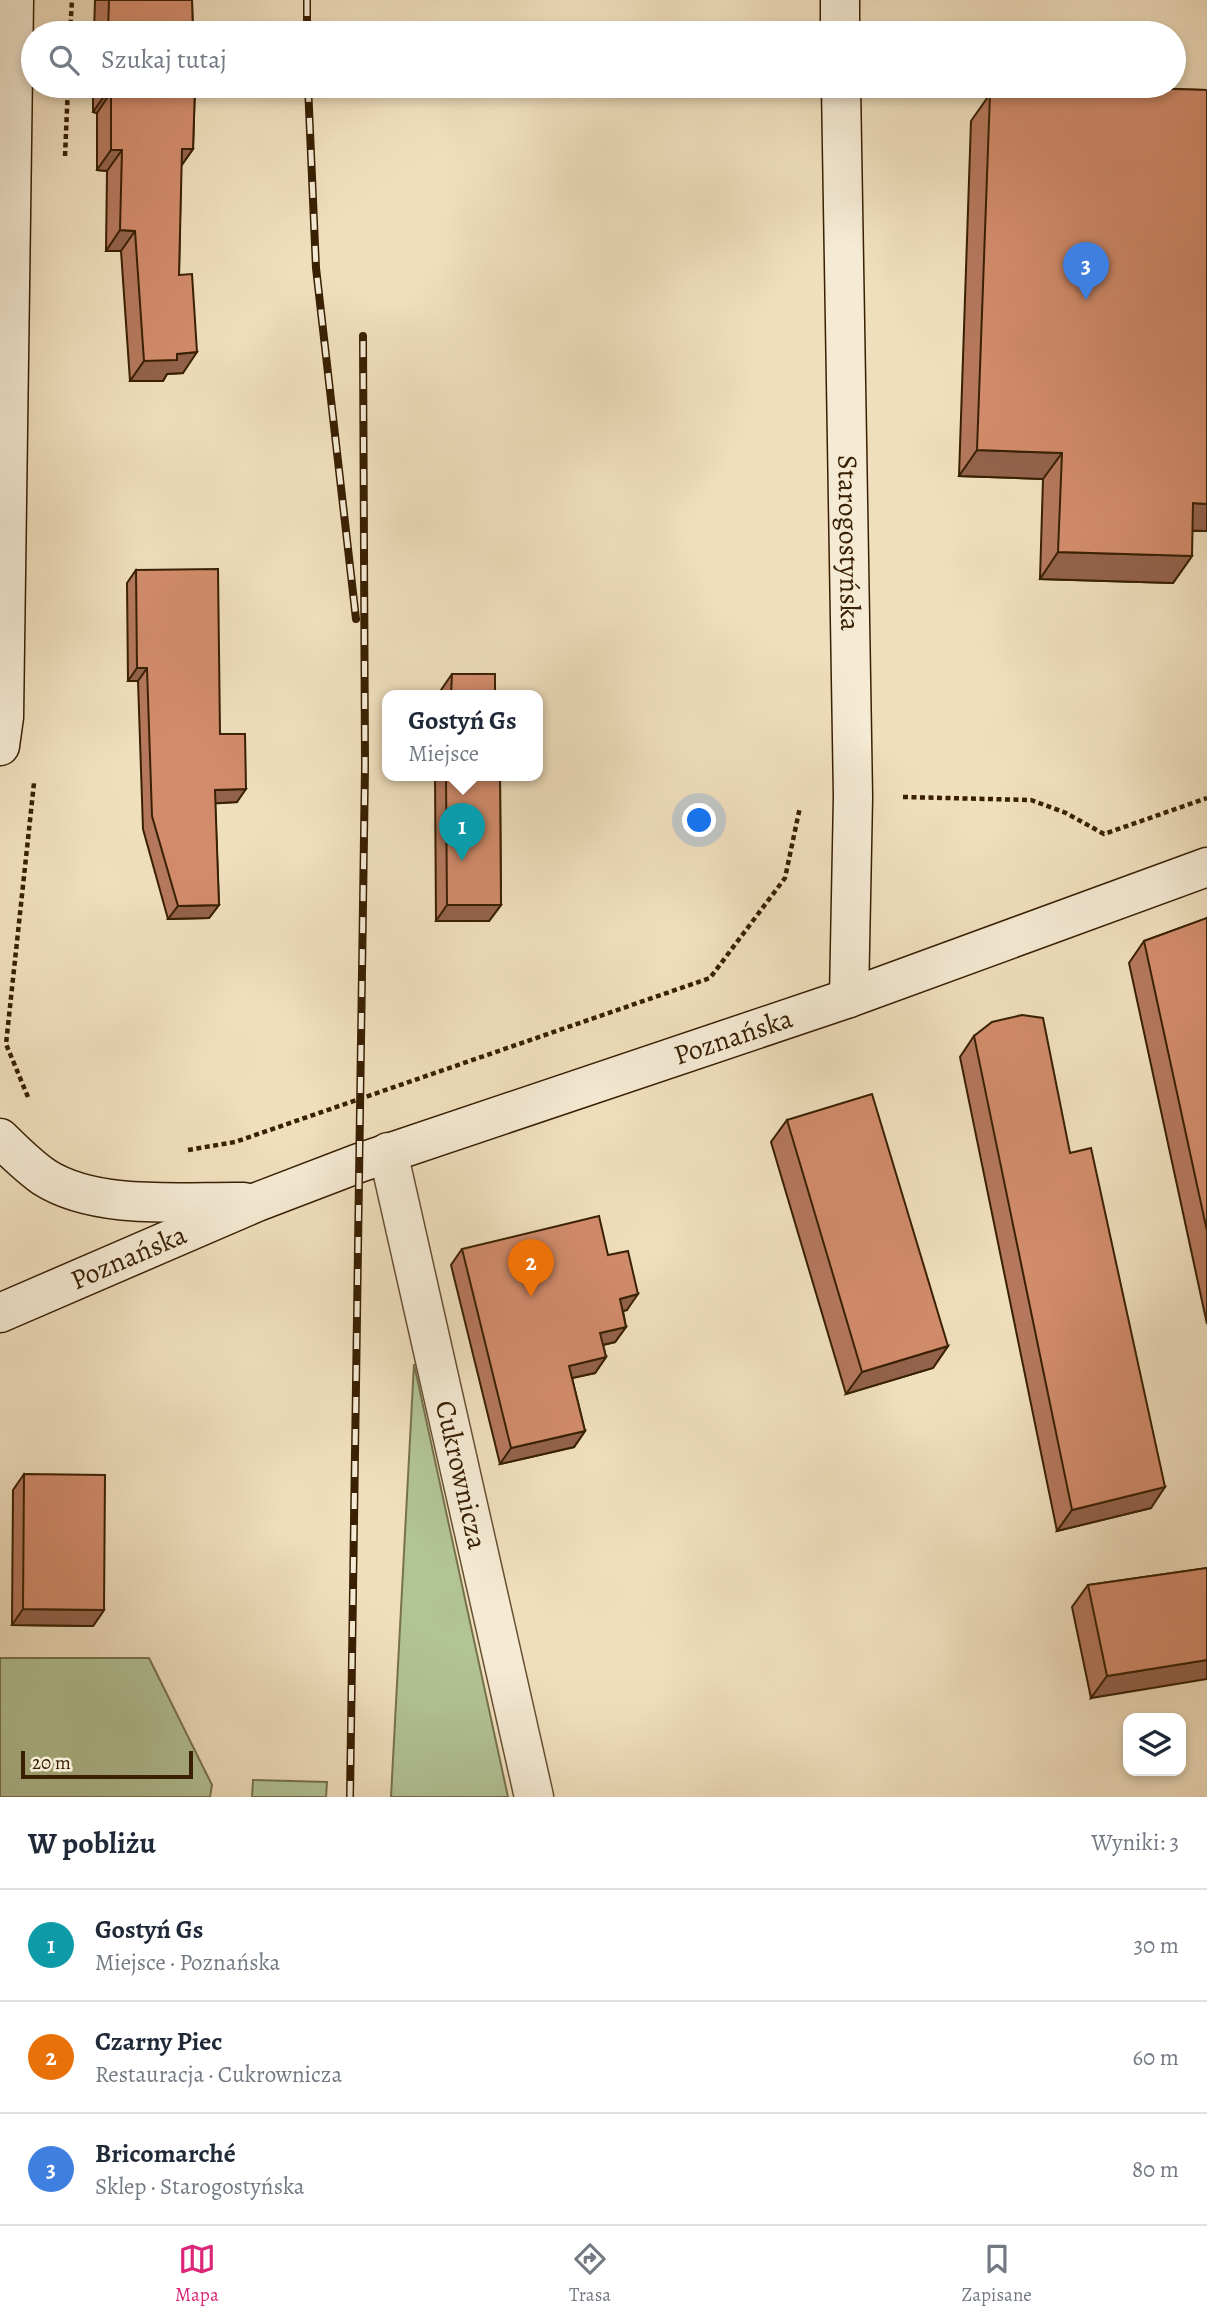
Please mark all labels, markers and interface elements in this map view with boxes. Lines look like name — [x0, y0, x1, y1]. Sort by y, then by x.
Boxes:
search box — [21, 21, 1186, 98]
icon: search — [45, 41, 83, 79]
text: Szukaj tutaj — [101, 42, 227, 77]
pin: 3 — [1063, 242, 1109, 300]
street label: Starogostyńska — [828, 455, 869, 631]
popup — [382, 690, 543, 781]
text: Gostyń Gs — [408, 703, 517, 738]
text: Miejsce — [408, 738, 479, 769]
pin: 1 — [439, 803, 485, 861]
your location — [682, 803, 716, 837]
street label: Poznańska — [669, 999, 797, 1075]
street label: Poznańska — [65, 1216, 192, 1299]
pin: 2 — [508, 1239, 554, 1297]
street label: Cukrownicza — [426, 1397, 496, 1553]
map controls — [1123, 1713, 1186, 1776]
button: layers — [1123, 1713, 1186, 1776]
scale bar — [21, 1748, 192, 1780]
text: 20 m — [32, 1750, 71, 1776]
text: W pobliżu — [28, 1823, 156, 1863]
text: Wyniki: 3 — [1091, 1827, 1179, 1858]
text: Gostyń Gs — [95, 1912, 203, 1947]
text: 1 — [47, 1930, 55, 1961]
text: 30 m — [1133, 1930, 1179, 1961]
text: Miejsce · Poznańska — [95, 1947, 280, 1978]
text: Czarny Piec — [95, 2024, 222, 2059]
text: 2 — [45, 2042, 57, 2073]
text: 60 m — [1132, 2042, 1179, 2073]
text: Restauracja · Cukrownicza — [95, 2059, 342, 2090]
text: Bricomarché — [95, 2136, 236, 2171]
text: 3 — [46, 2154, 56, 2185]
text: 80 m — [1132, 2154, 1179, 2185]
text: Sklep · Starogostyńska — [95, 2171, 305, 2202]
tab: Mapa — [175, 2240, 219, 2308]
tab: Trasa — [569, 2240, 611, 2308]
tab: Zapisane — [961, 2240, 1032, 2308]

